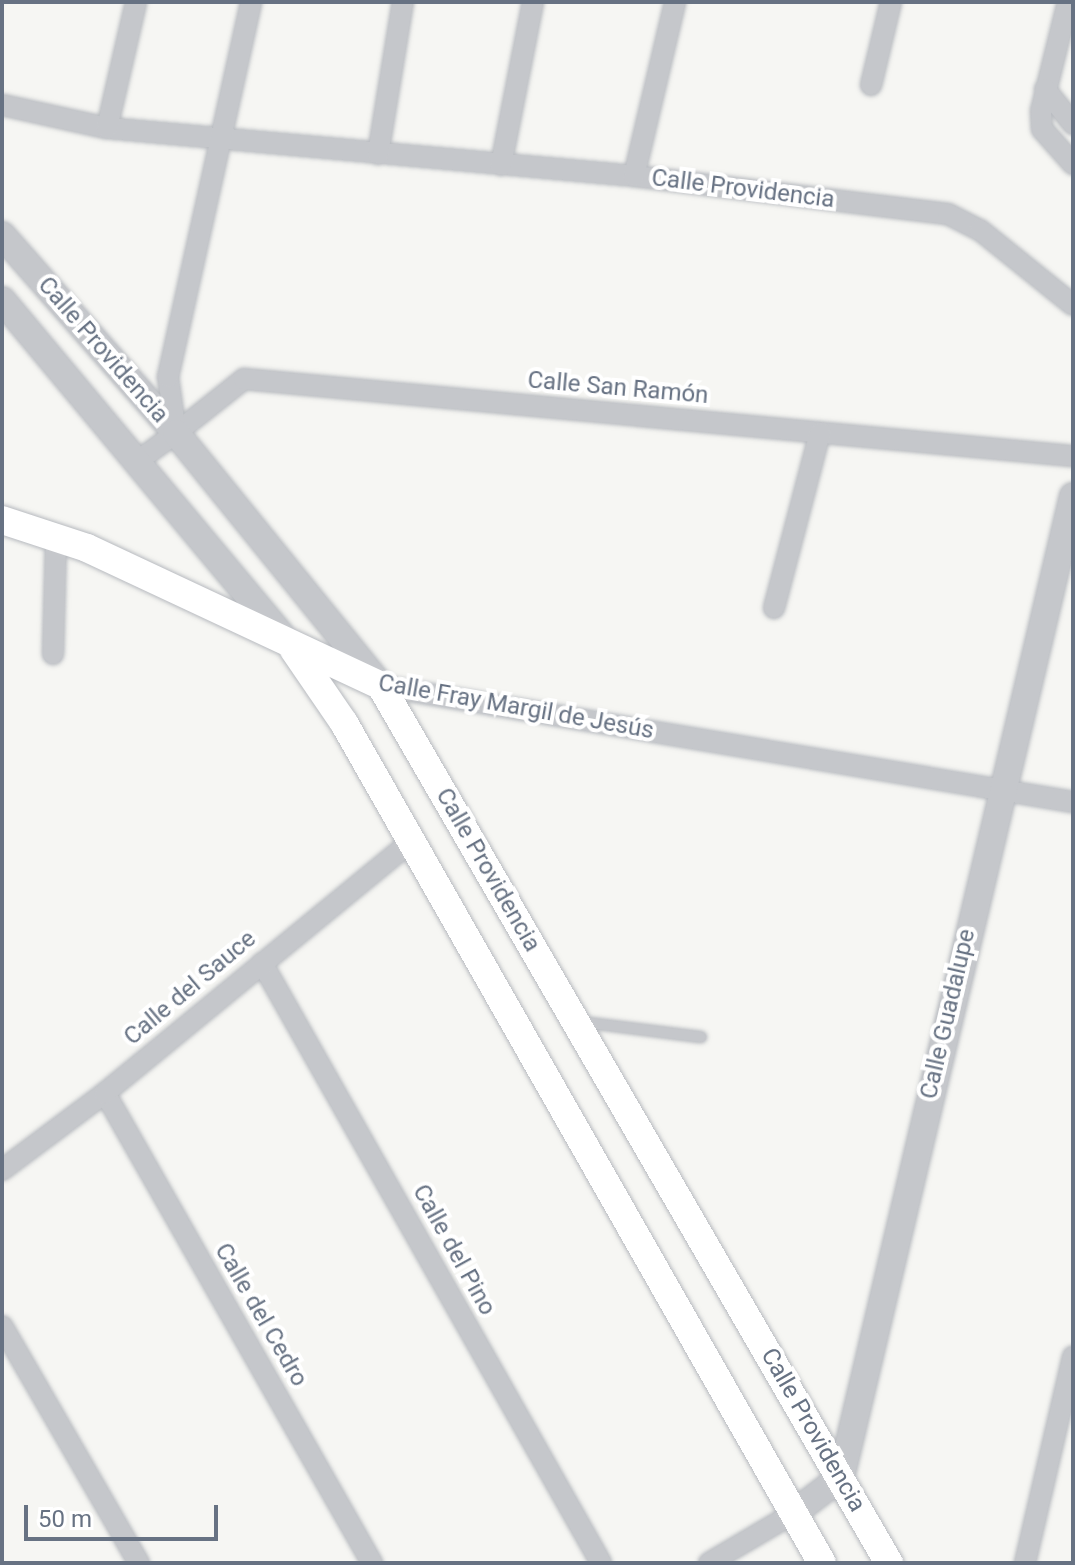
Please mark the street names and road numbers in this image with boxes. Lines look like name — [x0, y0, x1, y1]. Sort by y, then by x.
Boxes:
street label: Calle Providencia — [650, 163, 836, 215]
street label: Calle Providencia — [32, 271, 174, 429]
street label: Calle San Ramón — [526, 366, 710, 410]
street label: Calle Fray Margil de Jesús — [376, 669, 656, 745]
street label: Calle Providencia — [430, 783, 546, 957]
street label: Calle del Sauce — [118, 925, 262, 1051]
street label: Calle Guadalupe — [914, 926, 982, 1102]
street label: Calle del Pino — [406, 1180, 502, 1320]
street label: Calle del Cedro — [208, 1238, 314, 1392]
street label: Calle Providencia — [755, 1343, 871, 1517]

